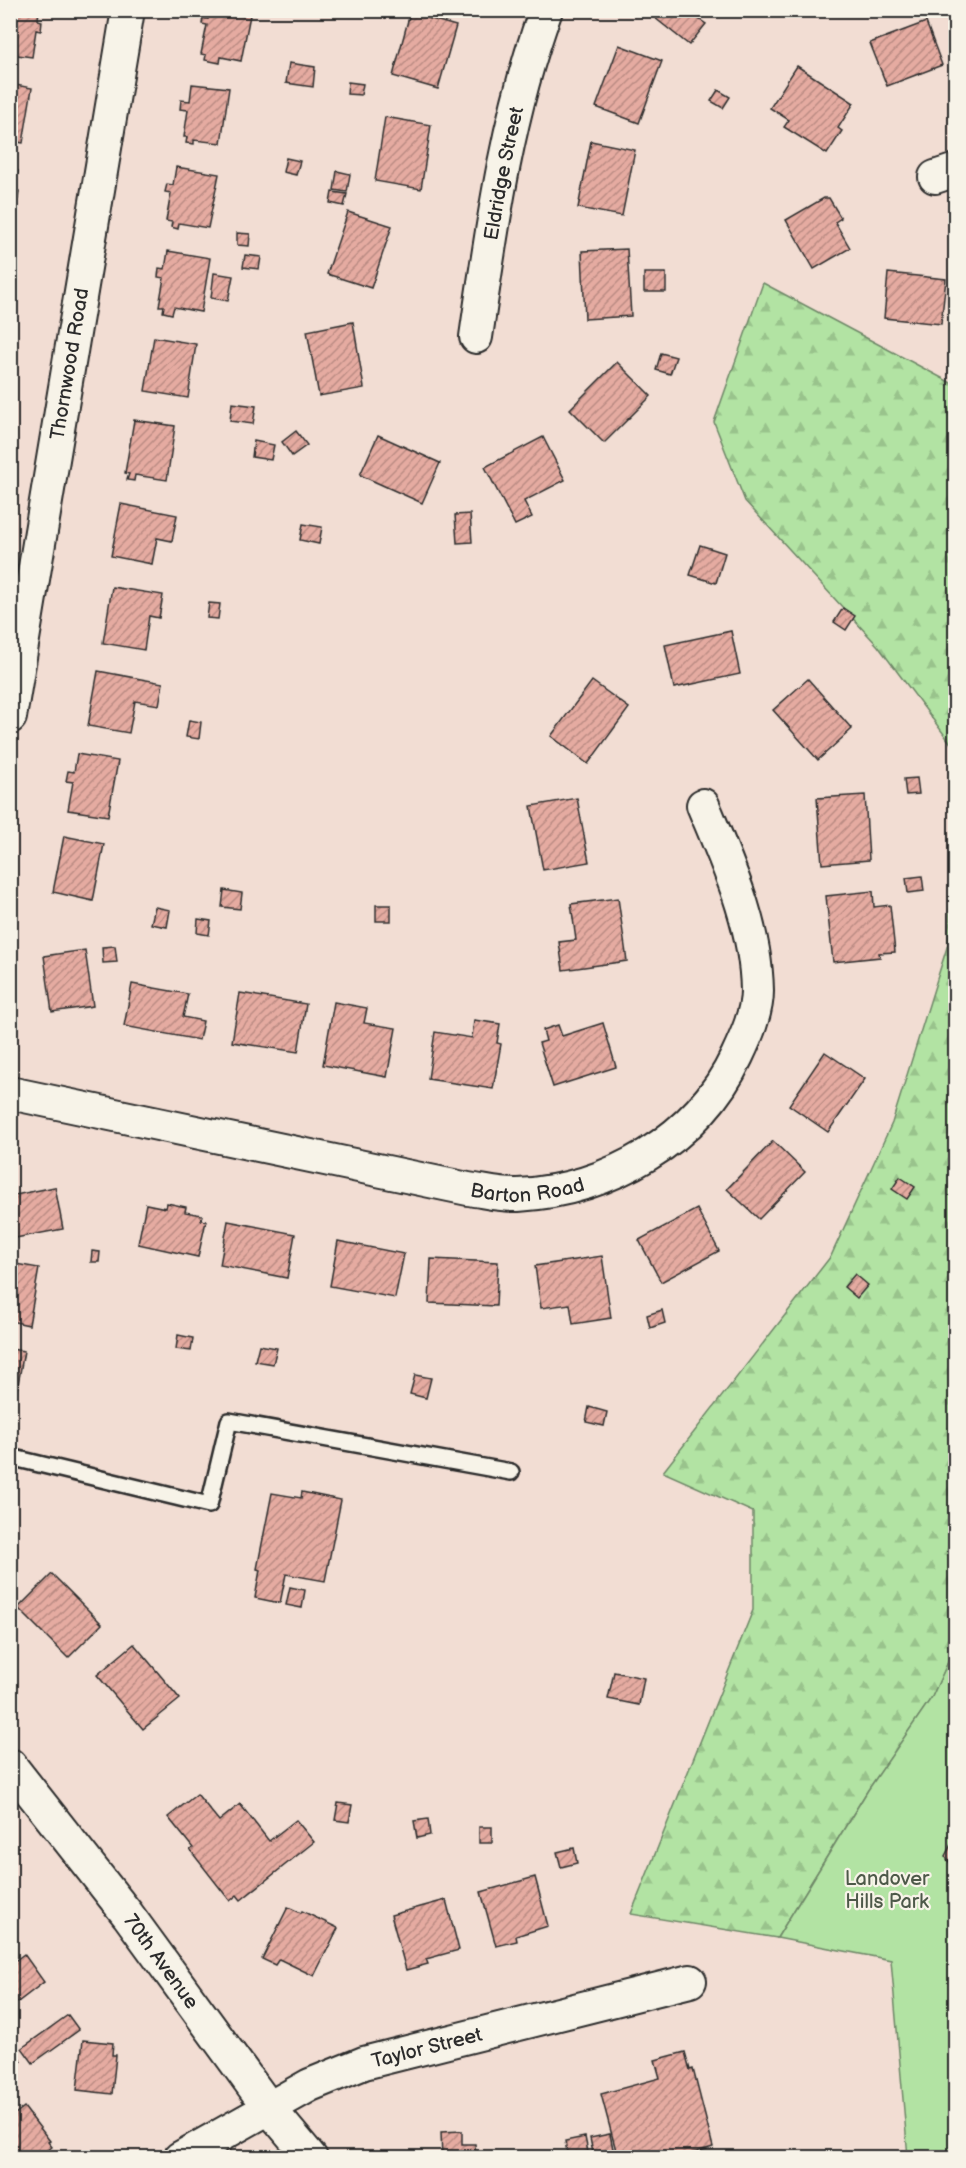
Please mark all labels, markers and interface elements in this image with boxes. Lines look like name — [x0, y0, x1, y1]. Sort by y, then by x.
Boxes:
street label: Eldridge Street — [480, 104, 529, 242]
street label: Thornwood Road — [45, 286, 94, 442]
street label: Barton Road — [468, 1173, 587, 1208]
park label: Landover Hills Park — [845, 1867, 930, 1914]
street label: 70th Avenue — [118, 1910, 204, 2014]
street label: Taylor Street — [369, 2023, 485, 2074]

